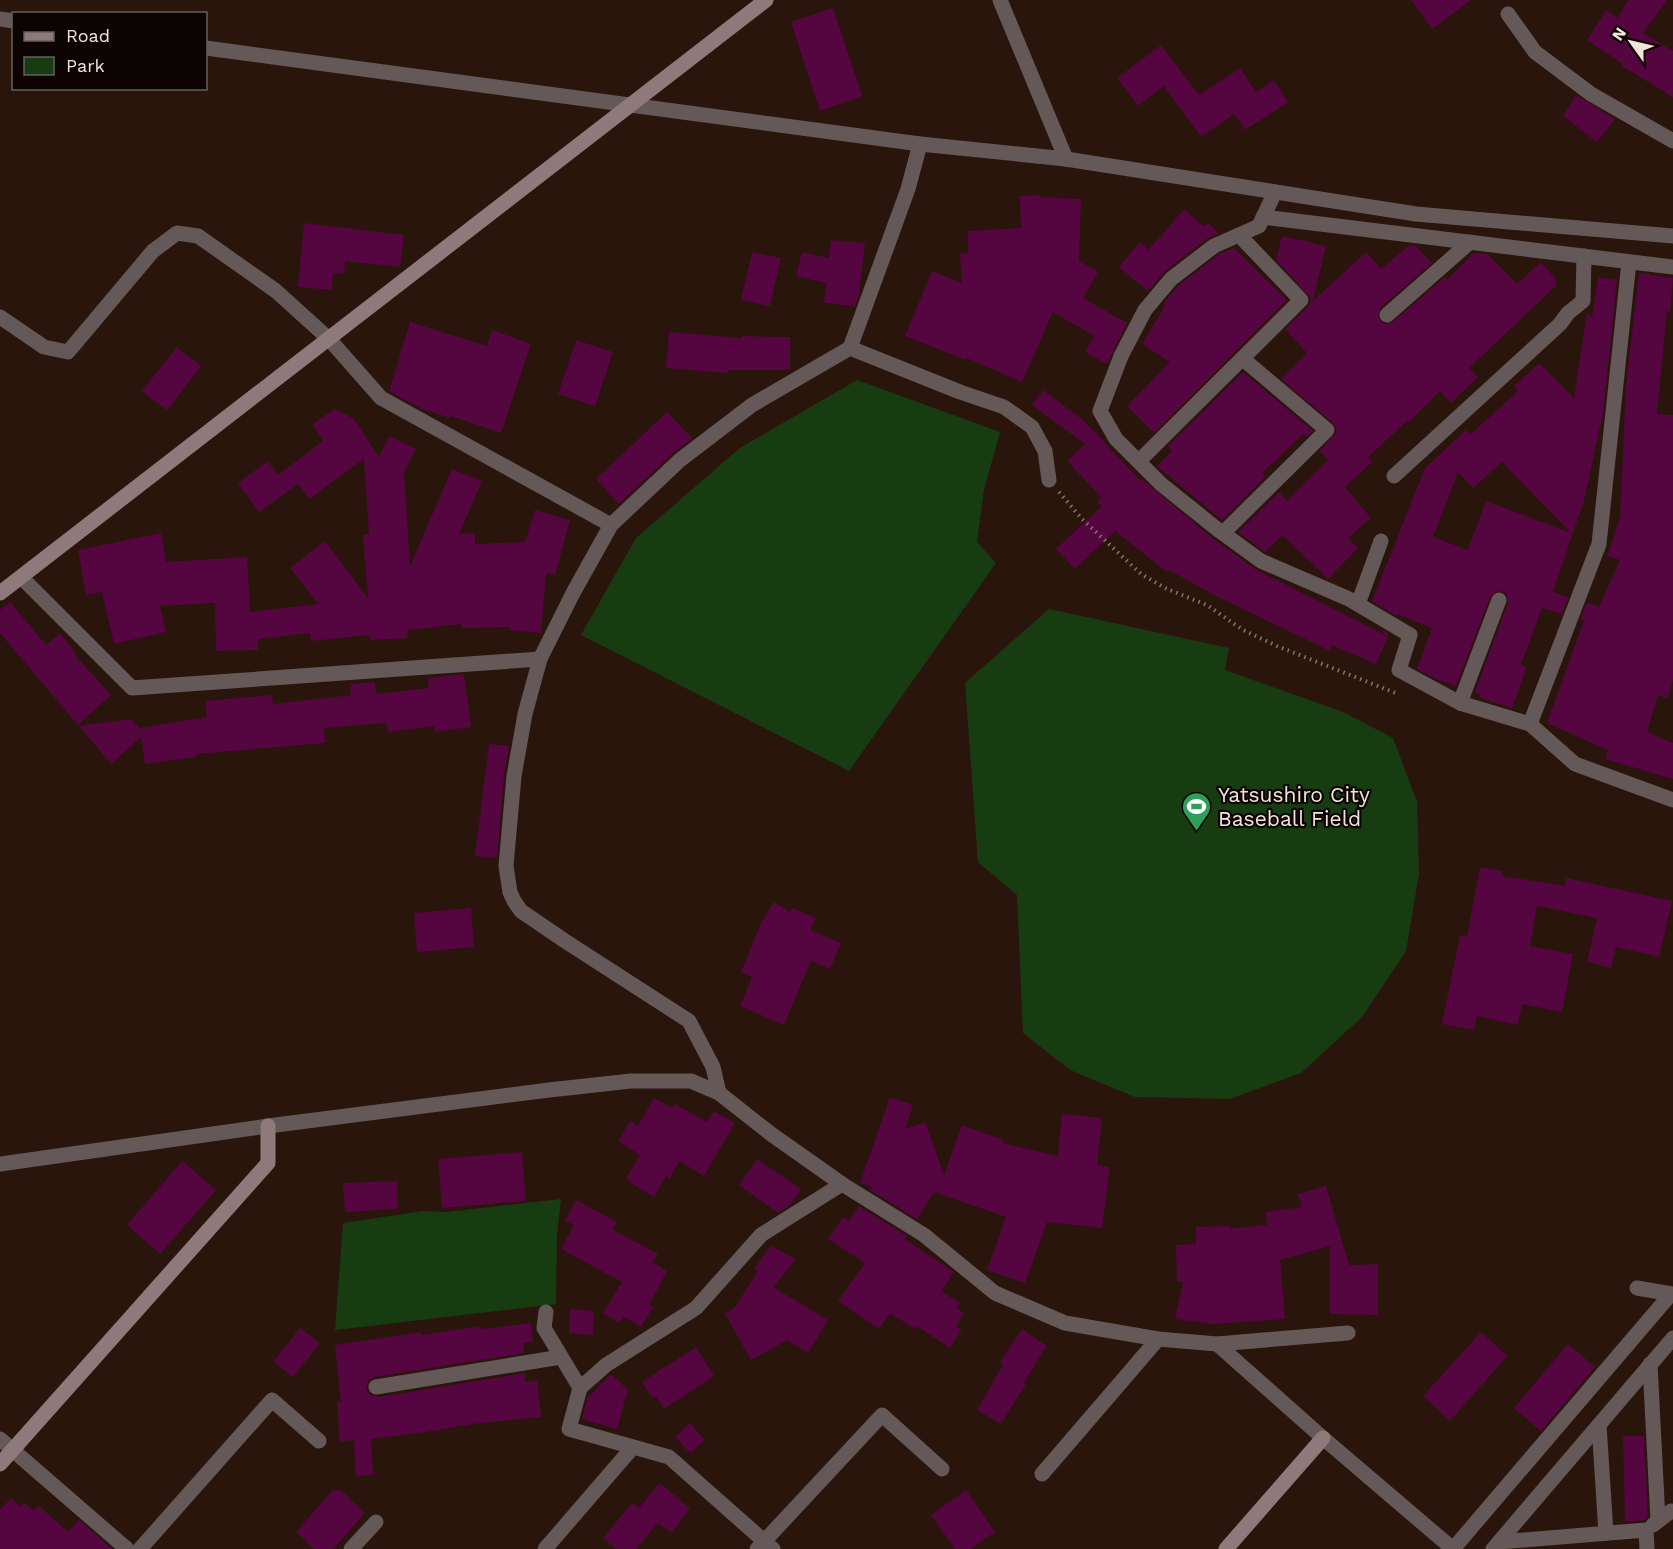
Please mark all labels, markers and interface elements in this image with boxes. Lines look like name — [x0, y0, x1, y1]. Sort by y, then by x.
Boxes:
legend — [12, 12, 207, 90]
north arrow — [1601, 12, 1661, 72]
text: N — [1608, 24, 1630, 44]
text: Road — [66, 25, 110, 46]
text: Park — [66, 55, 105, 76]
place label: Yatsushiro City Baseball Field — [1218, 782, 1370, 831]
sports icon: Yatsushiro City Baseball Field — [1181, 790, 1213, 832]

